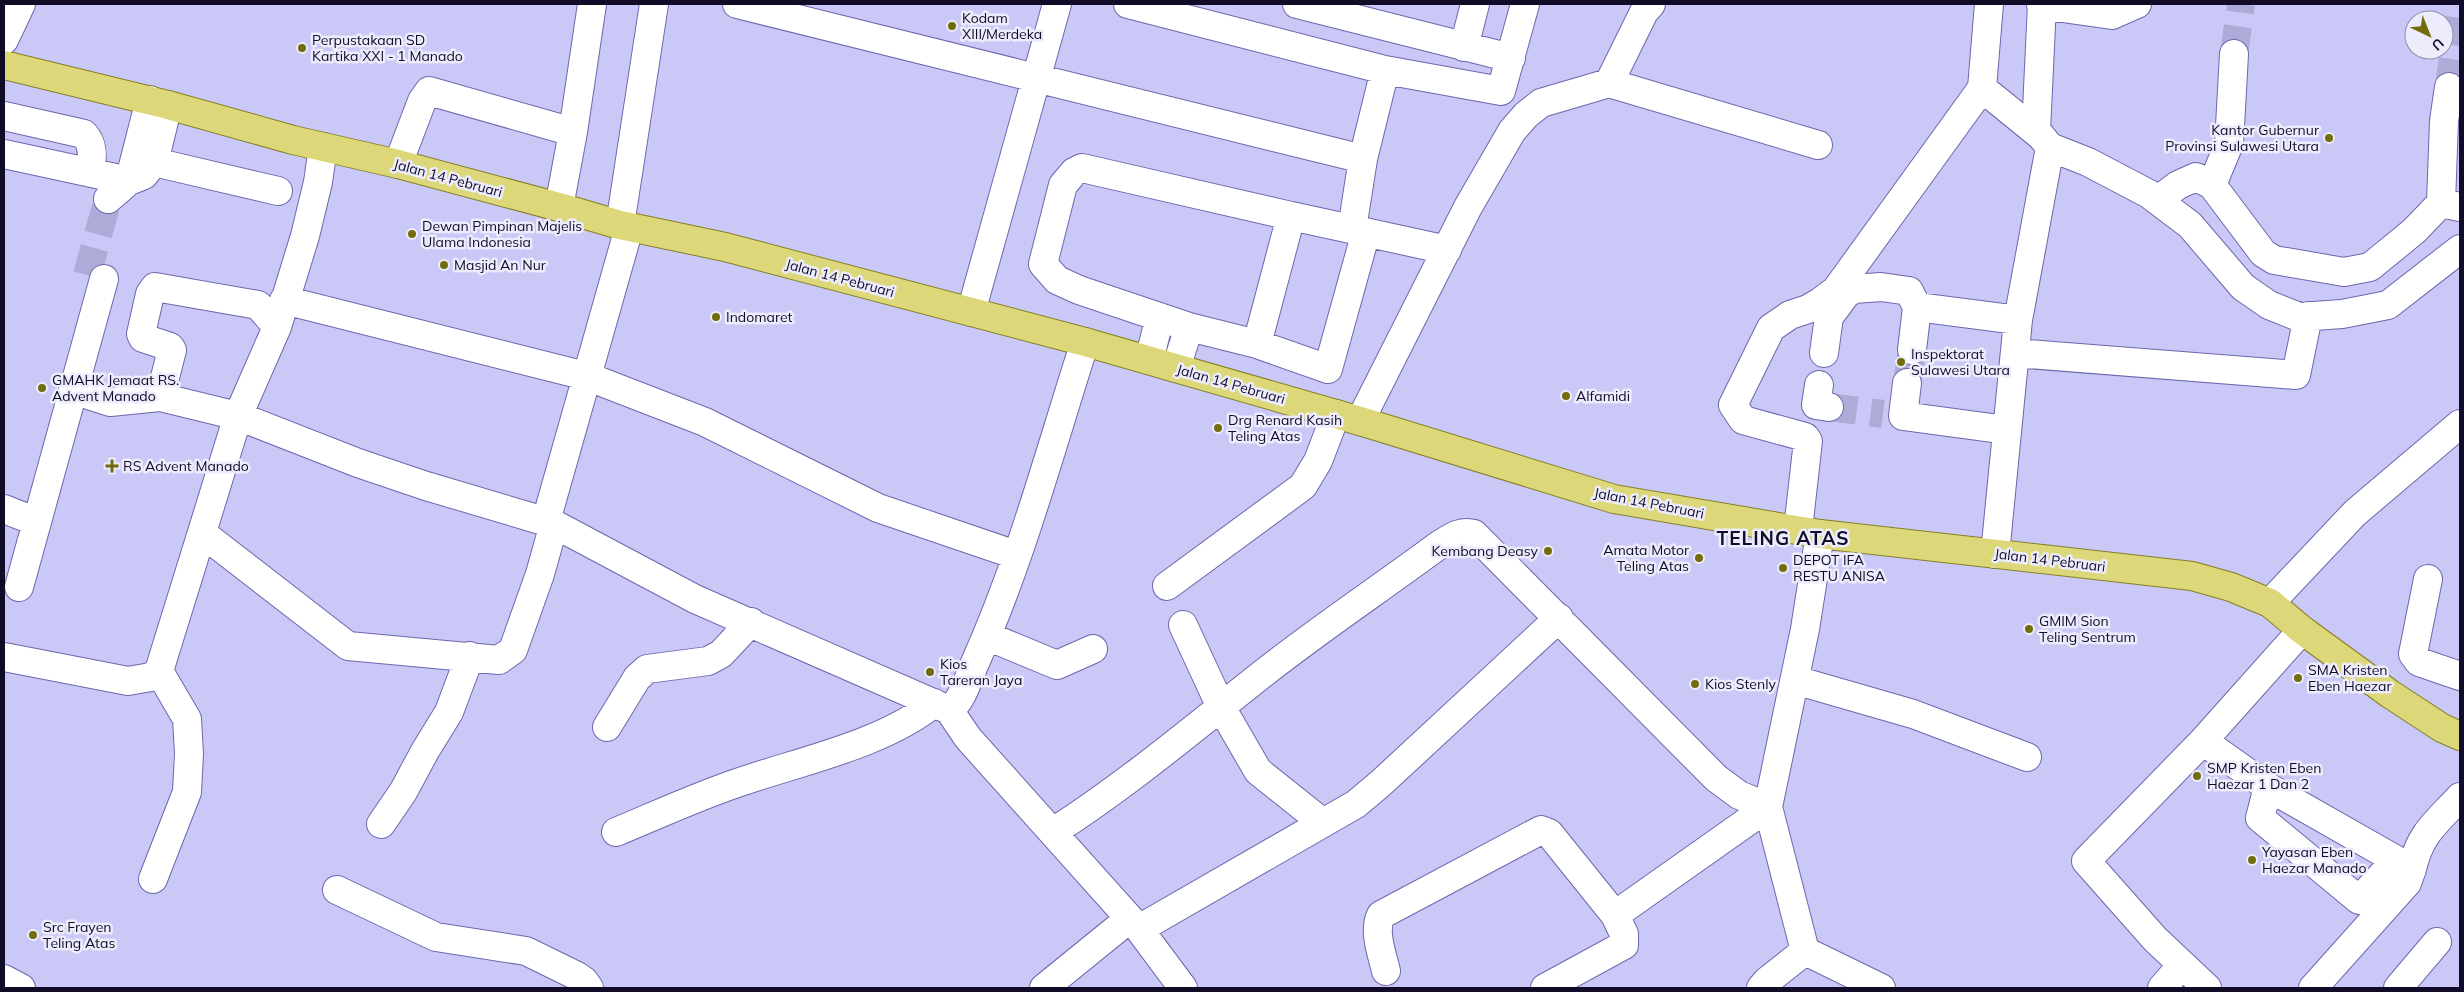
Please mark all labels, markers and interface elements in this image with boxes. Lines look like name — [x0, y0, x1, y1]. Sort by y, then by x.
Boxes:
place label: Kodam XIII/Merdeka — [962, 9, 1042, 43]
north arrow — [2404, 10, 2454, 60]
marker: Kodam XIII/Merdeka — [946, 20, 958, 32]
place label: Perpustakaan SD Kartika XXI - 1 Manado — [312, 31, 463, 65]
text: U — [2428, 34, 2448, 55]
marker: Perpustakaan SD Kartika XXI - 1 Manado — [296, 42, 308, 54]
place label: Kantor Gubernur Provinsi Sulawesi Utara — [2165, 121, 2320, 155]
marker: Kantor Gubernur Provinsi Sulawesi Utara — [2323, 132, 2335, 144]
street label: Jalan 14 Pebruari — [392, 155, 504, 201]
place label: Dewan Pimpinan Majelis Ulama Indonesia — [422, 217, 582, 251]
marker: Dewan Pimpinan Majelis Ulama Indonesia — [406, 228, 418, 240]
street label: Jalan 14 Pebruari — [784, 255, 896, 301]
place label: Masjid An Nur — [454, 256, 547, 274]
marker: Masjid An Nur — [438, 259, 450, 271]
place label: Indomaret — [726, 308, 793, 326]
marker: Indomaret — [710, 311, 722, 323]
place label: Inspektorat Sulawesi Utara — [1911, 345, 2010, 379]
marker: Inspektorat Sulawesi Utara — [1895, 356, 1907, 368]
street label: Jalan 14 Pebruari — [1175, 360, 1287, 408]
place label: GMAHK Jemaat RS. Advent Manado — [52, 371, 179, 405]
marker: GMAHK Jemaat RS. Advent Manado — [36, 382, 48, 394]
place label: Alfamidi — [1576, 387, 1630, 405]
marker: Alfamidi — [1560, 390, 1572, 402]
place label: Drg Renard Kasih Teling Atas — [1228, 411, 1342, 445]
marker: Drg Renard Kasih Teling Atas — [1212, 422, 1224, 434]
place label: RS Advent Manado — [123, 457, 249, 475]
marker: RS Advent Manado — [105, 459, 119, 473]
street label: Jalan 14 Pebruari — [1592, 483, 1706, 523]
district label: TELING ATAS — [1716, 526, 1850, 550]
place label: Amata Motor Teling Atas — [1603, 541, 1690, 575]
place label: Kembang Deasy — [1432, 542, 1539, 560]
street label: Jalan 14 Pebruari — [1993, 544, 2107, 576]
marker: Kembang Deasy — [1542, 545, 1554, 557]
place label: DEPOT IFA RESTU ANISA — [1793, 551, 1886, 585]
marker: Amata Motor Teling Atas — [1693, 552, 1705, 564]
marker: DEPOT IFA RESTU ANISA — [1777, 562, 1789, 574]
place label: GMIM Sion Teling Sentrum — [2039, 612, 2136, 646]
marker: GMIM Sion Teling Sentrum — [2023, 623, 2035, 635]
place label: Kios Tareran Jaya — [940, 655, 1022, 689]
place label: SMA Kristen Eben Haezar — [2308, 661, 2392, 695]
marker: Kios Tareran Jaya — [924, 666, 936, 678]
marker: SMA Kristen Eben Haezar — [2292, 672, 2304, 684]
place label: Kios Stenly — [1705, 675, 1776, 693]
marker: Kios Stenly — [1689, 678, 1701, 690]
place label: SMP Kristen Eben Haezar 1 Dan 2 — [2207, 759, 2321, 793]
marker: SMP Kristen Eben Haezar 1 Dan 2 — [2191, 770, 2203, 782]
place label: Yayasan Eben Haezar Manado — [2261, 843, 2366, 877]
marker: Yayasan Eben Haezar Manado — [2246, 854, 2258, 866]
place label: Src Frayen Teling Atas — [43, 918, 115, 952]
marker: Src Frayen Teling Atas — [27, 929, 39, 941]

